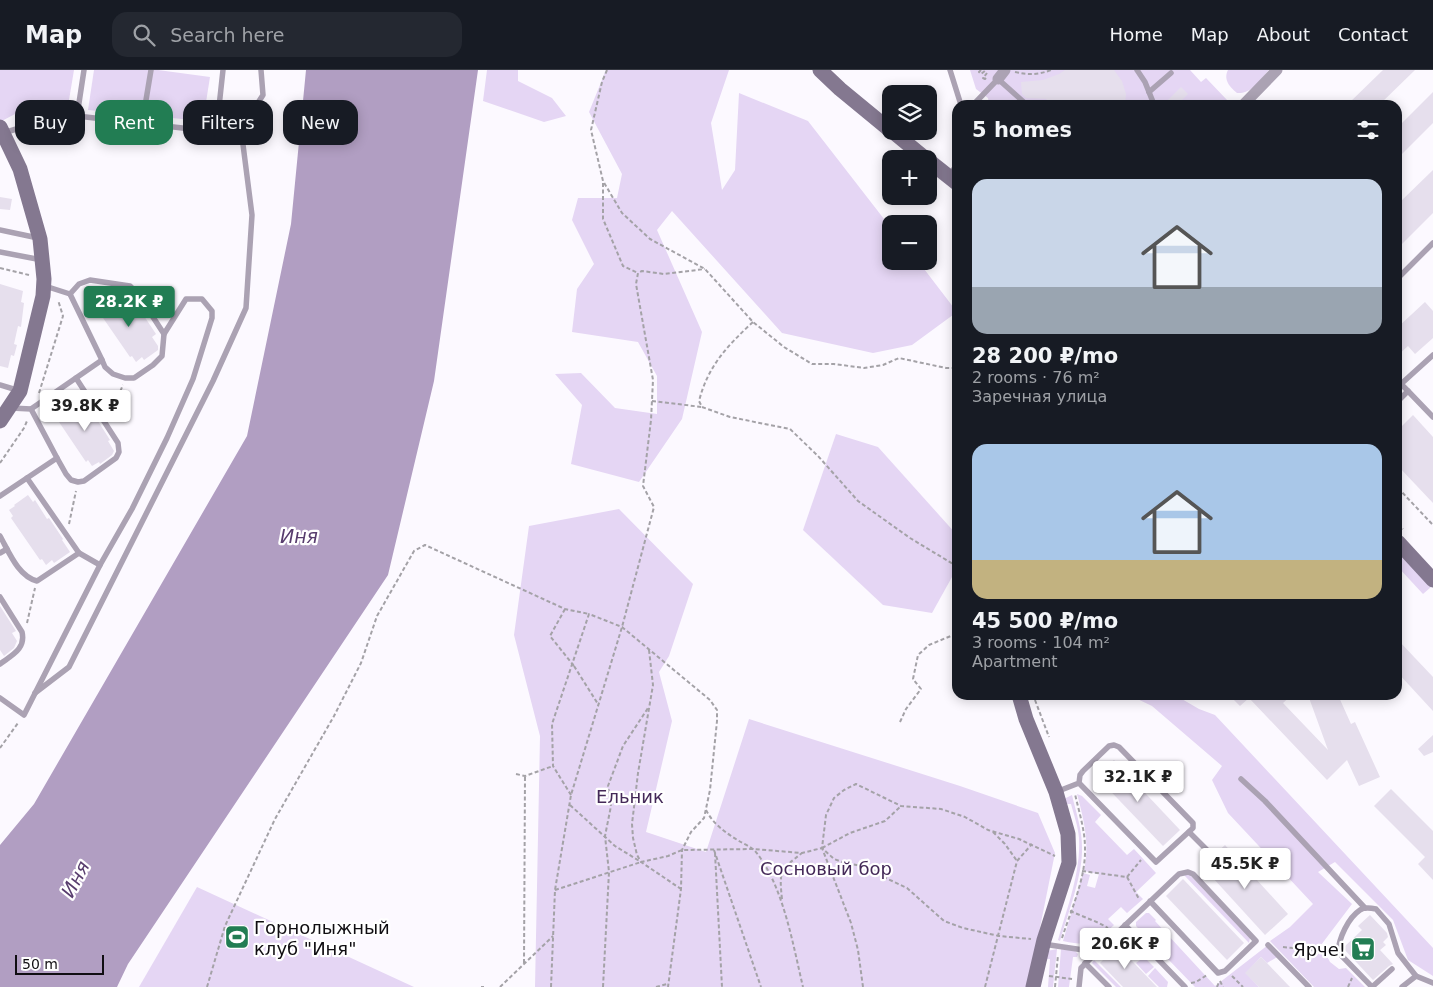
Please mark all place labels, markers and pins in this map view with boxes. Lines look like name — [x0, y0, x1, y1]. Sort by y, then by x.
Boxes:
pin: 28.2K ₽ — [83, 286, 175, 328]
pin: 39.8K ₽ — [39, 390, 131, 432]
pin: 32.1K ₽ — [1092, 760, 1184, 803]
pin: 45.5K ₽ — [1199, 848, 1291, 890]
place label: Горнолыжный клуб "Иня" — [254, 917, 390, 959]
sports icon: Горнолыжный клуб "Иня" — [224, 924, 250, 950]
pin: 20.6K ₽ — [1079, 928, 1171, 970]
supermarket icon: Ярче! — [1350, 936, 1376, 962]
place label: Ярче! — [1293, 939, 1346, 960]

